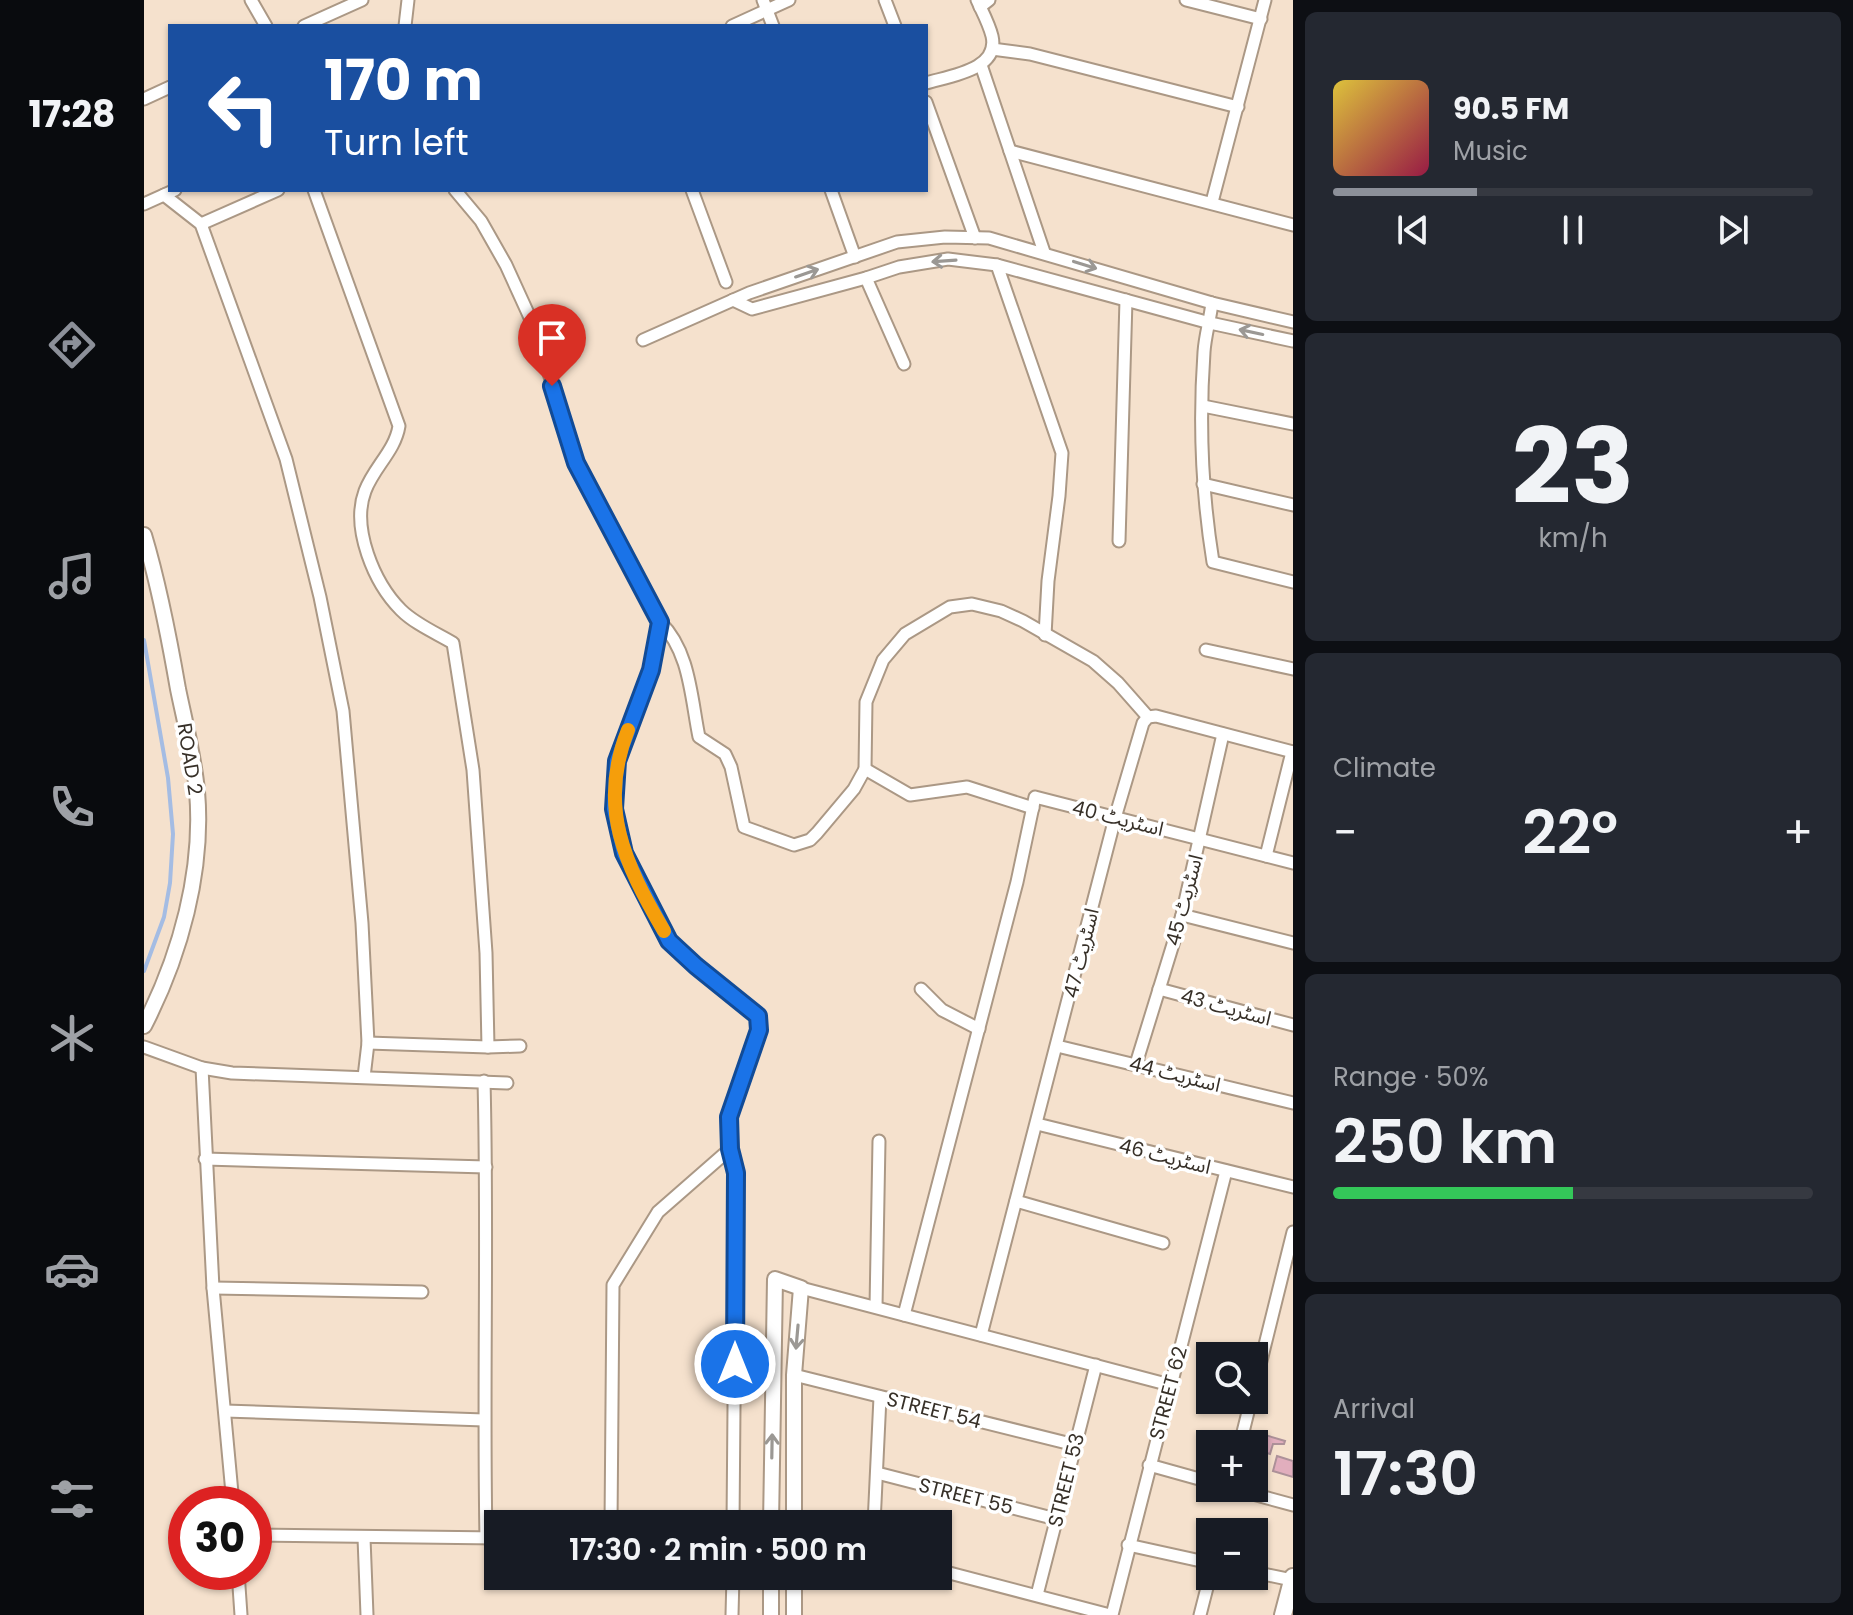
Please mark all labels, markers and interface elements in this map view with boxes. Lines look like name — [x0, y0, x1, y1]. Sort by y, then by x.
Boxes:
text: 170 m — [324, 41, 483, 120]
icon: left — [192, 56, 296, 160]
text: 90.5 FM — [1453, 87, 1569, 130]
text: 17:28 — [29, 89, 115, 140]
text: Turn left — [324, 117, 469, 168]
text: Music — [1453, 133, 1528, 169]
icon: previous — [1391, 208, 1435, 252]
icon: pause — [1551, 208, 1595, 252]
icon: next — [1711, 208, 1755, 252]
one-way arrow — [931, 254, 958, 269]
one-way arrow — [1072, 258, 1098, 273]
one-way arrow — [794, 265, 819, 280]
pin — [518, 304, 586, 386]
icon: arrive — [530, 316, 574, 360]
icon: directions — [44, 317, 100, 373]
one-way arrow — [1239, 324, 1265, 339]
text: 23 — [1512, 394, 1634, 539]
text: km/h — [1538, 520, 1608, 556]
icon: music — [44, 548, 100, 604]
street label: ROAD 2 — [171, 721, 209, 797]
text: Climate — [1333, 750, 1436, 786]
icon: phone — [44, 779, 100, 835]
text: 22° — [1522, 791, 1618, 875]
street label: اسٹریٹ 40 — [1069, 793, 1167, 843]
text: − — [1333, 802, 1357, 863]
text: + — [1783, 802, 1813, 863]
street label: اسٹریٹ 45 — [1158, 851, 1210, 949]
street label: اسٹریٹ 47 — [1056, 905, 1106, 1001]
street label: اسٹریٹ 43 — [1178, 981, 1274, 1033]
icon: climate — [44, 1010, 100, 1066]
street label: اسٹریٹ 44 — [1126, 1049, 1224, 1099]
text: Range · 50% — [1333, 1059, 1489, 1095]
text: 250 km — [1333, 1100, 1557, 1184]
street label: اسٹریٹ 46 — [1116, 1131, 1214, 1181]
icon: car — [44, 1241, 100, 1297]
position arrow — [693, 1322, 777, 1406]
one-way arrow — [789, 1323, 804, 1350]
map controls — [1196, 1342, 1268, 1590]
button: search — [1196, 1342, 1268, 1414]
street label: STREET 62 — [1142, 1343, 1194, 1443]
street label: STREET 54 — [884, 1385, 984, 1435]
text: Arrival — [1333, 1391, 1415, 1427]
street label: STREET 53 — [1041, 1430, 1091, 1530]
button: + — [1196, 1430, 1268, 1502]
text: 17:30 — [1333, 1432, 1478, 1516]
one-way arrow — [764, 1433, 780, 1460]
icon: filters — [44, 1471, 100, 1527]
street label: STREET 55 — [916, 1471, 1016, 1521]
speed limit sign: 30 — [168, 1486, 272, 1590]
button: − — [1196, 1518, 1268, 1590]
text: 17:30 · 2 min · 500 m — [569, 1528, 867, 1571]

